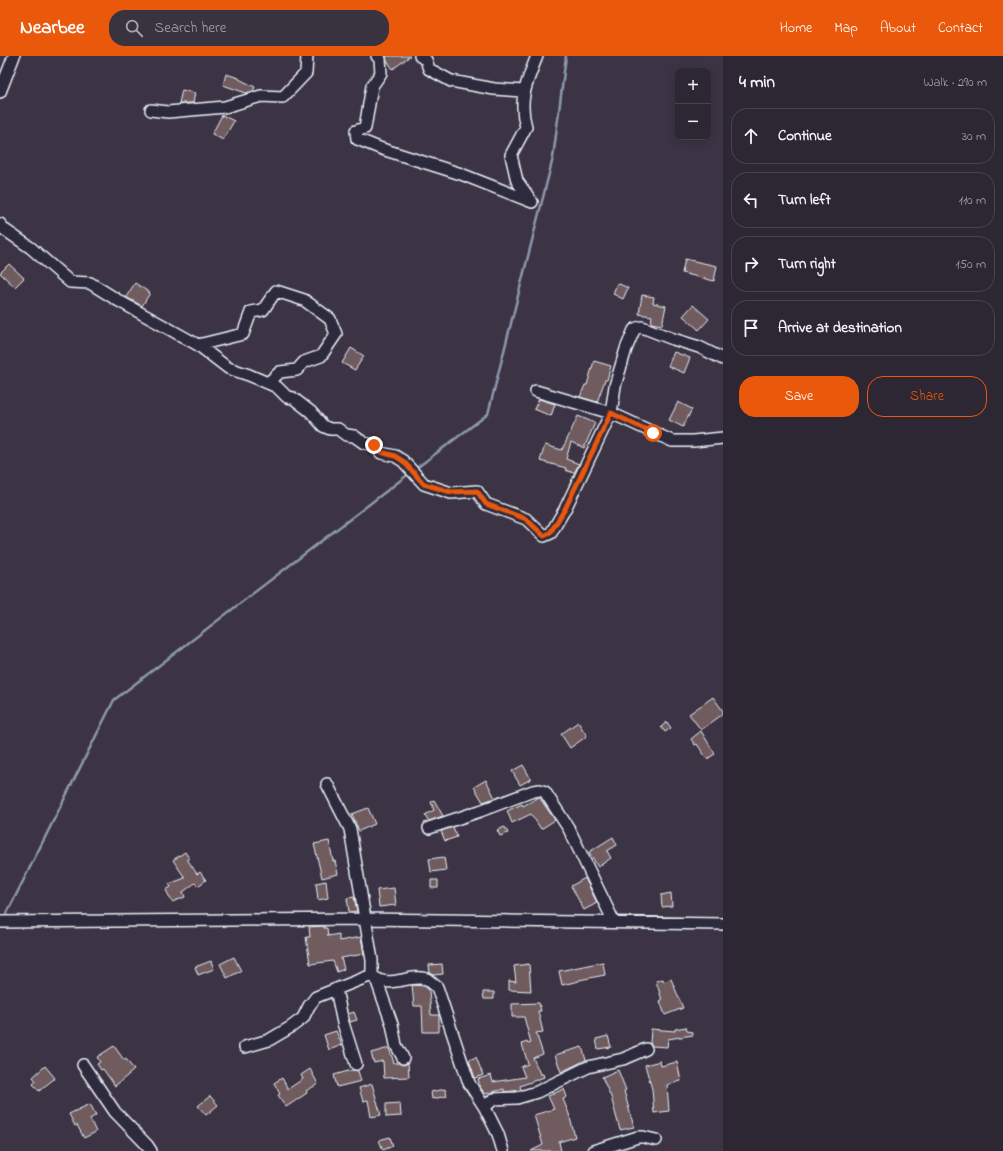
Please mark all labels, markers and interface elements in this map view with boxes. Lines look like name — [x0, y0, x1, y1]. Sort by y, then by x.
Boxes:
search box — [109, 10, 389, 46]
text: Nearbee — [20, 15, 85, 42]
icon: search — [123, 17, 145, 39]
text: Search here — [155, 17, 226, 39]
text: Home — [780, 18, 812, 39]
text: Map — [834, 18, 858, 39]
text: About — [880, 18, 916, 39]
text: Contact — [938, 18, 983, 39]
map controls — [675, 68, 711, 140]
button: + — [675, 68, 711, 104]
text: 4 min — [739, 70, 775, 95]
text: Walk · 290 m — [923, 73, 987, 92]
button: − — [675, 104, 711, 140]
icon: ahead — [740, 125, 762, 147]
text: Continue — [778, 125, 832, 147]
text: 30 m — [962, 127, 986, 146]
icon: left — [740, 189, 762, 211]
text: Turn left — [778, 189, 831, 211]
text: 110 m — [959, 191, 986, 210]
icon: right — [740, 253, 762, 275]
text: Turn right — [778, 253, 836, 275]
text: 150 m — [955, 255, 986, 274]
icon: arrive — [740, 317, 762, 339]
text: Arrive at destination — [778, 317, 902, 339]
button: Save — [739, 376, 859, 417]
button: Share — [867, 376, 987, 417]
route start — [644, 424, 662, 442]
route end — [365, 436, 383, 454]

